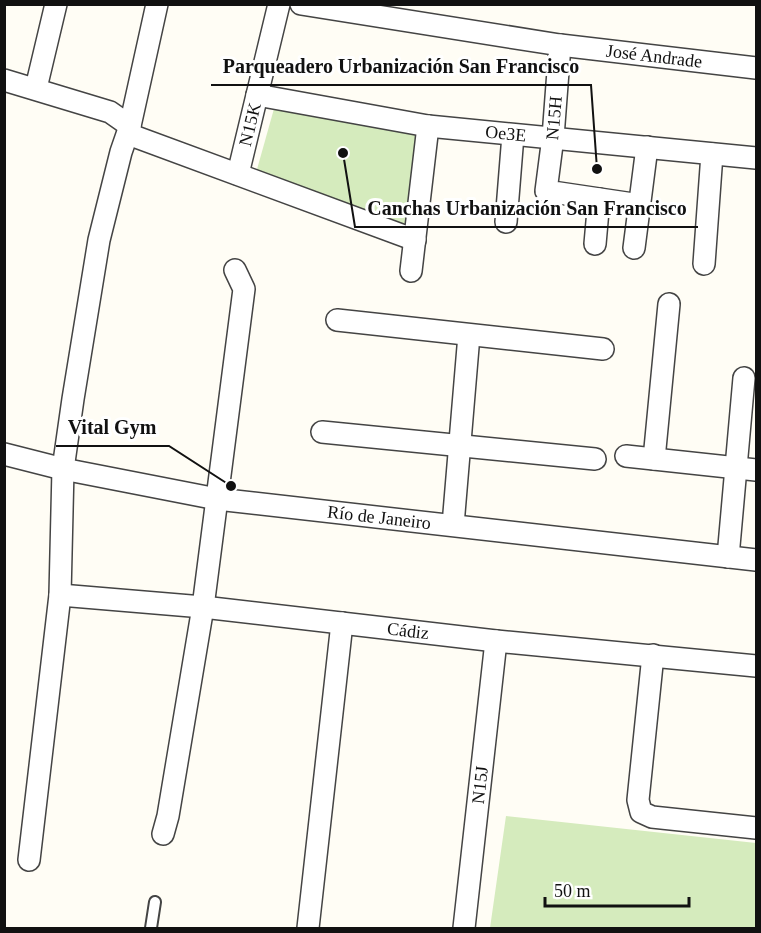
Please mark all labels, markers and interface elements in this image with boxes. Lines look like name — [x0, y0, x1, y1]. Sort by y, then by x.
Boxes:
street label: José Andrade — [605, 40, 703, 72]
callout: Parqueadero Urbanización San Francisco — [211, 47, 591, 85]
text: Parqueadero Urbanización San Francisco — [223, 55, 579, 78]
street label: N15H — [542, 95, 566, 141]
street label: N15K — [235, 101, 265, 148]
street label: Oe3E — [484, 122, 527, 146]
callout: Canchas Urbanización San Francisco — [355, 189, 698, 227]
text: Canchas Urbanización San Francisco — [367, 197, 687, 219]
callout: Vital Gym — [56, 408, 169, 446]
text: Vital Gym — [68, 416, 157, 439]
street label: Río de Janeiro — [326, 502, 432, 533]
street label: Cádiz — [386, 618, 430, 643]
street label: N15J — [468, 765, 492, 805]
scale bar — [545, 870, 689, 908]
text: 50 m — [554, 881, 591, 901]

